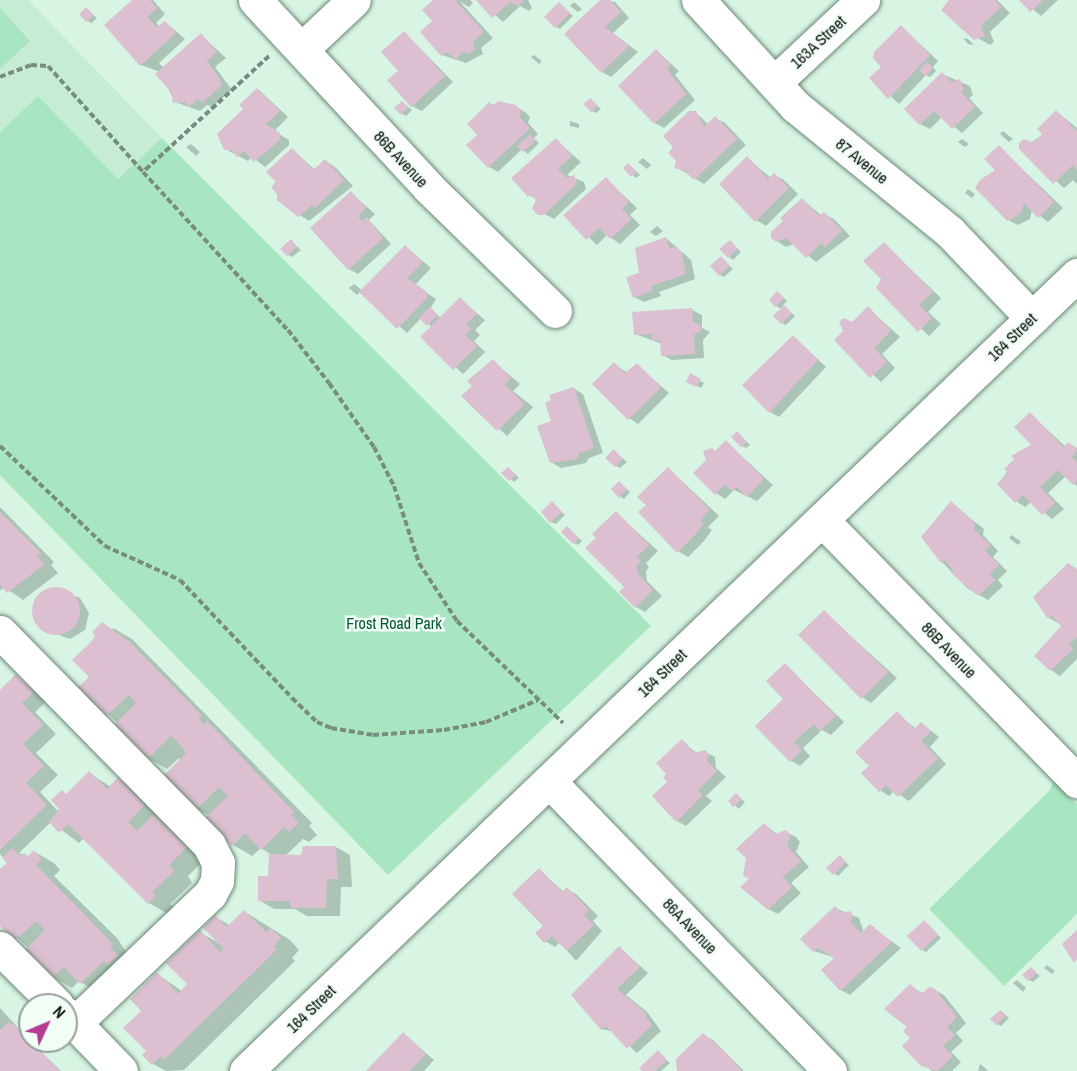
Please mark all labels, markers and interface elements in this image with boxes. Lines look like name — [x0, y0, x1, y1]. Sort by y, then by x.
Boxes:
street label: 163A Street — [786, 11, 850, 73]
street label: 86B Avenue — [370, 126, 432, 192]
street label: 87 Avenue — [832, 134, 892, 188]
street label: 164 Street — [984, 309, 1040, 365]
park label: Frost Road Park — [346, 613, 442, 633]
street label: 86B Avenue — [917, 618, 981, 682]
street label: 164 Street — [634, 645, 690, 701]
street label: 86A Avenue — [658, 894, 722, 958]
street label: 164 Street — [283, 981, 339, 1037]
north arrow — [18, 993, 78, 1053]
text: N — [48, 1001, 71, 1023]

